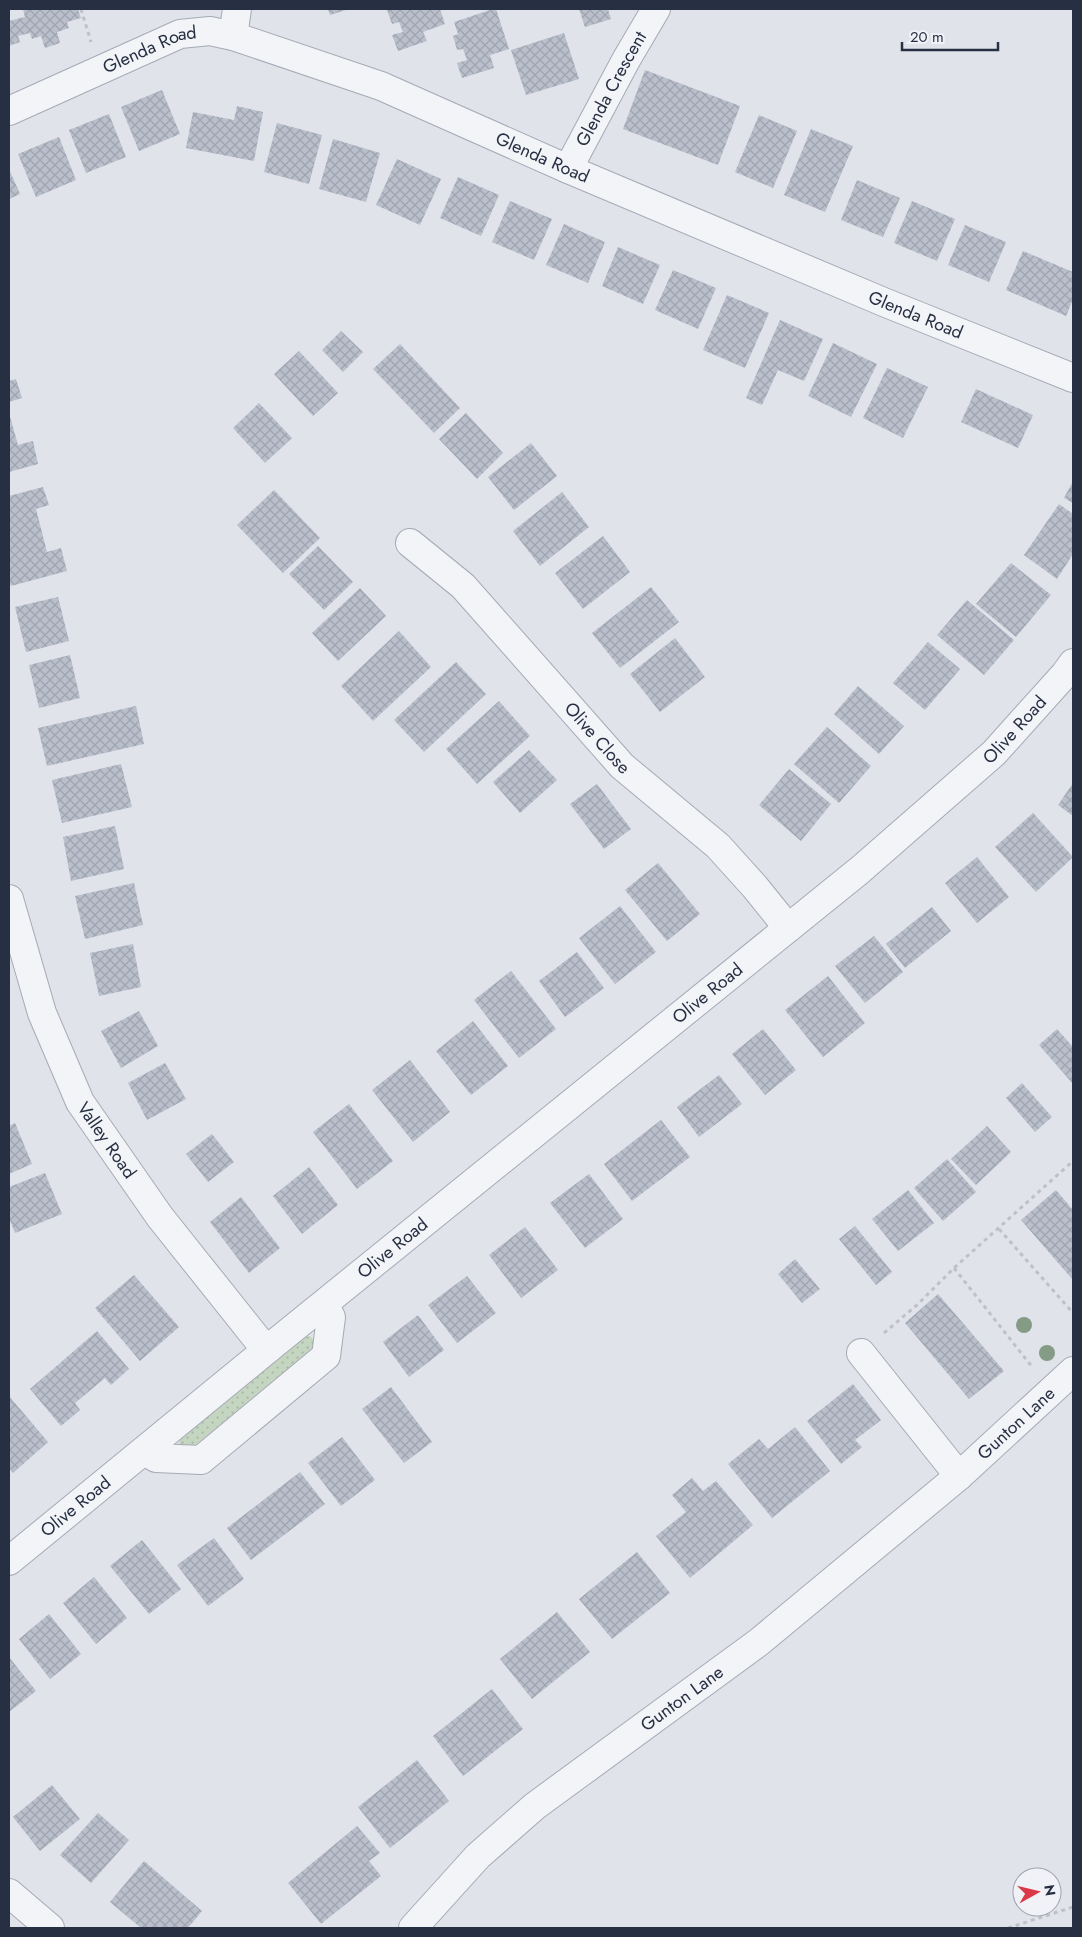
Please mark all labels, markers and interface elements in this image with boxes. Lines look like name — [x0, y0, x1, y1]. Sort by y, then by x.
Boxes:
street label: Glenda Road — [98, 19, 198, 80]
scale bar — [902, 20, 998, 52]
street label: Glenda Crescent — [569, 26, 653, 151]
text: 20 m — [910, 26, 944, 48]
street label: Glenda Road — [491, 125, 593, 190]
street label: Glenda Road — [864, 284, 967, 346]
street label: Olive Road — [977, 690, 1052, 770]
street label: Olive Close — [558, 696, 635, 780]
street label: Olive Road — [667, 957, 748, 1030]
street label: Valley Road — [71, 1097, 142, 1184]
street label: Olive Road — [352, 1211, 433, 1285]
street label: Gunton Lane — [971, 1381, 1061, 1466]
street label: Olive Road — [35, 1470, 116, 1543]
street label: Gunton Lane — [635, 1659, 729, 1738]
north arrow — [1012, 1867, 1062, 1917]
text: N — [1039, 1883, 1061, 1897]

